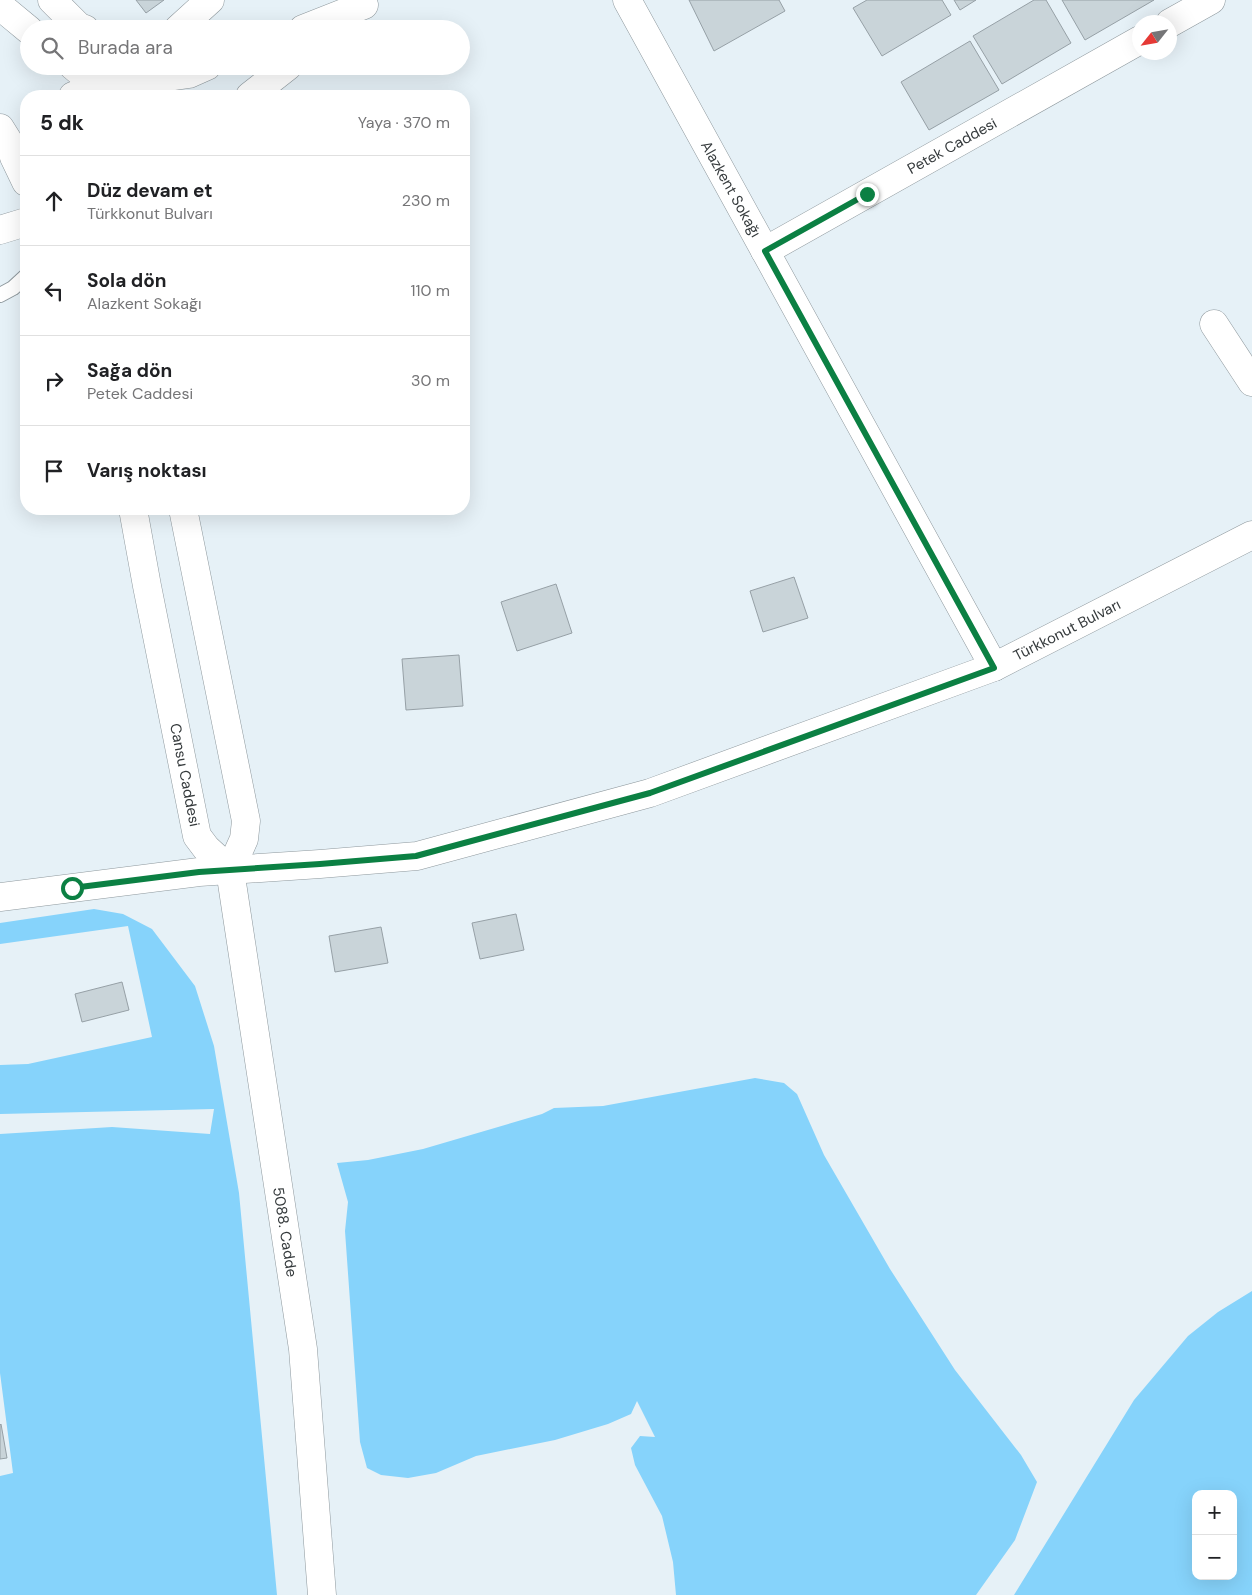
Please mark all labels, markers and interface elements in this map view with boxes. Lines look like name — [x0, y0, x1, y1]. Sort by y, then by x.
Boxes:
north arrow — [1132, 15, 1177, 60]
search box — [20, 20, 470, 75]
icon: search — [38, 34, 66, 62]
text: Burada ara — [78, 35, 173, 60]
text: 5 dk — [40, 109, 84, 137]
text: Yaya · 370 m — [358, 112, 450, 133]
street label: Petek Caddesi — [904, 113, 1000, 179]
street label: Alazkent Sokağı — [696, 137, 766, 241]
text: Düz devam et — [87, 178, 213, 203]
route end — [856, 183, 879, 206]
icon: ahead — [40, 187, 68, 215]
text: 230 m — [402, 190, 450, 211]
text: Türkkonut Bulvarı — [87, 203, 213, 224]
text: Sola dön — [87, 268, 167, 293]
icon: left — [40, 277, 68, 305]
text: 110 m — [411, 280, 450, 301]
text: Alazkent Sokağı — [87, 293, 201, 314]
text: Sağa dön — [87, 358, 172, 383]
icon: right — [40, 367, 68, 395]
text: 30 m — [411, 370, 450, 391]
text: Petek Caddesi — [87, 383, 193, 404]
icon: arrive — [40, 457, 68, 485]
text: Varış noktası — [87, 458, 207, 483]
street label: Türkkonut Bulvarı — [1010, 594, 1124, 666]
street label: Cansu Caddesi — [165, 722, 205, 828]
route start — [61, 877, 84, 900]
street label: 5088. Cadde — [268, 1186, 302, 1278]
map controls — [1192, 1490, 1237, 1580]
button: + — [1192, 1490, 1237, 1535]
button: − — [1192, 1535, 1237, 1580]

